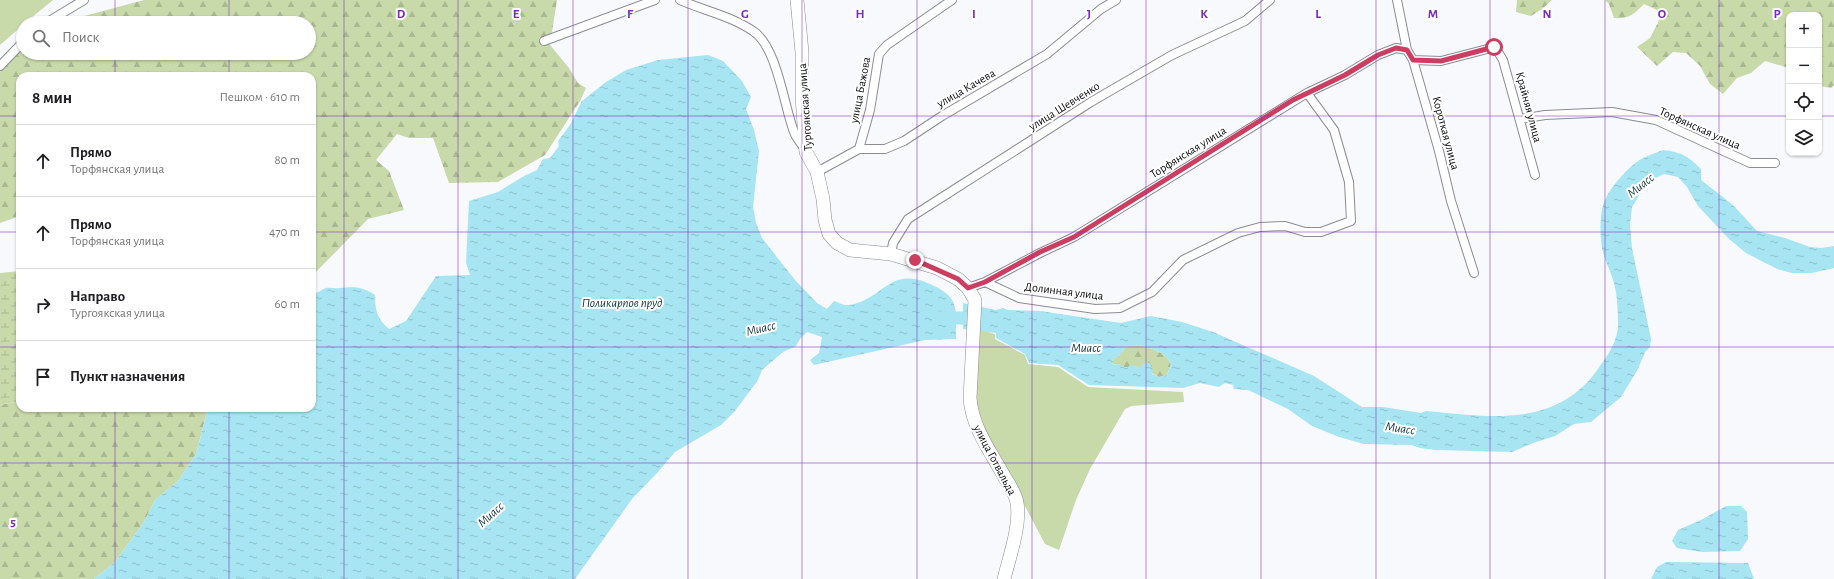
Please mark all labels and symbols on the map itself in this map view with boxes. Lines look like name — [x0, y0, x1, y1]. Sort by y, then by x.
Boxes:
text: D — [397, 8, 406, 21]
text: E — [513, 8, 520, 21]
text: F — [627, 8, 634, 21]
text: G — [741, 8, 749, 21]
text: H — [855, 8, 865, 21]
text: I — [972, 8, 976, 21]
text: J — [1087, 8, 1091, 21]
text: K — [1200, 8, 1208, 21]
text: L — [1315, 8, 1321, 21]
text: M — [1428, 8, 1438, 21]
text: N — [1542, 8, 1552, 21]
text: O — [1658, 8, 1667, 21]
text: P — [1773, 8, 1781, 21]
route start — [1485, 38, 1503, 56]
street label: улица Бажова — [848, 55, 873, 125]
street label: Тургоякская улица — [796, 62, 815, 151]
street label: улица Качева — [934, 66, 998, 111]
street label: Крайняя улица — [1513, 70, 1544, 144]
street label: улица Шевченко — [1026, 79, 1102, 134]
street label: Короткая улица — [1429, 95, 1462, 172]
street label: Торфянская улица — [1657, 105, 1743, 152]
street label: Торфянская улица — [1148, 124, 1229, 181]
water label: Миасс — [1625, 171, 1657, 201]
route end — [906, 251, 924, 269]
street label: Долинная улица — [1024, 280, 1105, 303]
water label: Поликарпов пруд — [582, 297, 662, 310]
water label: Миасс — [745, 319, 778, 339]
water label: Миасс — [1071, 342, 1102, 355]
water label: Миасс — [1384, 420, 1416, 438]
street label: улица Готвальда — [970, 422, 1019, 498]
water label: Миасс — [475, 500, 507, 530]
text: 5 — [10, 516, 16, 529]

